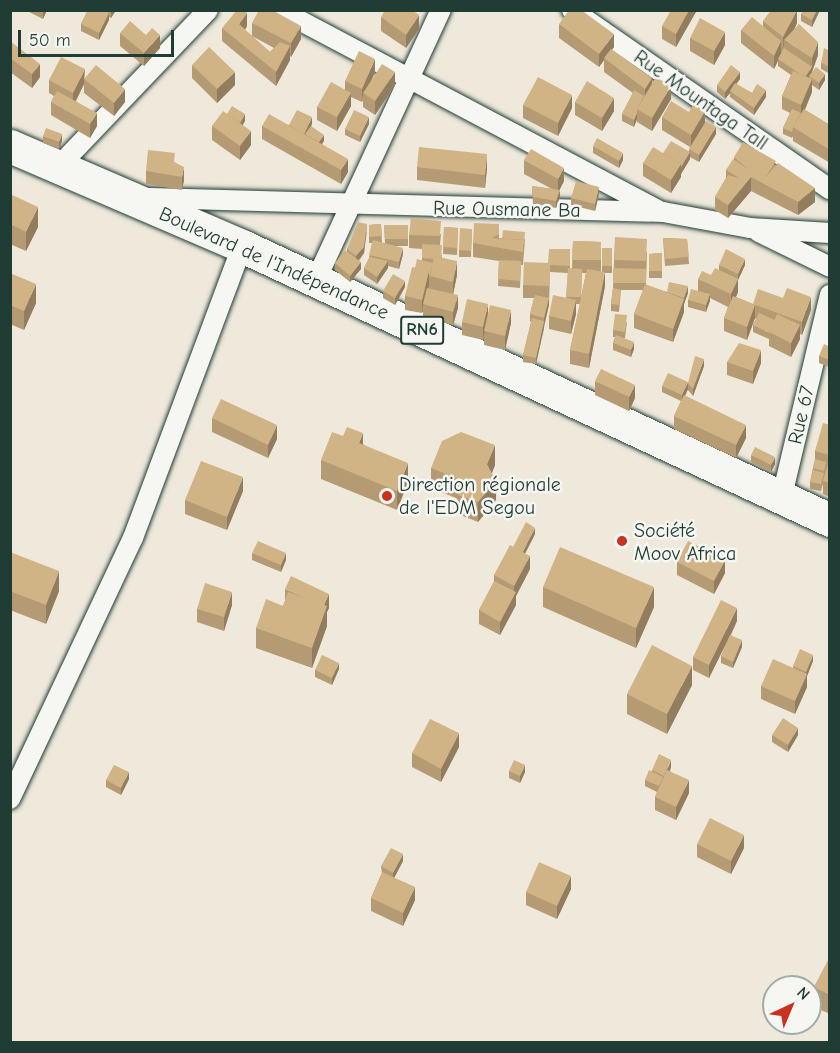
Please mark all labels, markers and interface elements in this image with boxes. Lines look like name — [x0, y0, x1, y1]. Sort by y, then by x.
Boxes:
scale bar — [21, 18, 177, 56]
text: 50 m — [29, 30, 71, 51]
street label: Rue Mountaga Tall — [629, 45, 773, 155]
street label: Rue Ousmane Ba — [433, 196, 581, 222]
street label: Boulevard de l'Indépendance — [155, 201, 393, 325]
road number: RN6 — [400, 315, 444, 345]
street label: Rue 67 — [783, 383, 819, 447]
place label: Direction régionale de l'EDM Segou — [399, 472, 561, 519]
marker: Direction régionale de l'EDM Segou — [380, 489, 394, 503]
place label: Société Moov Africa — [634, 518, 736, 565]
marker: Société Moov Africa — [615, 534, 629, 548]
north arrow — [762, 975, 822, 1035]
text: N — [793, 983, 813, 1004]

